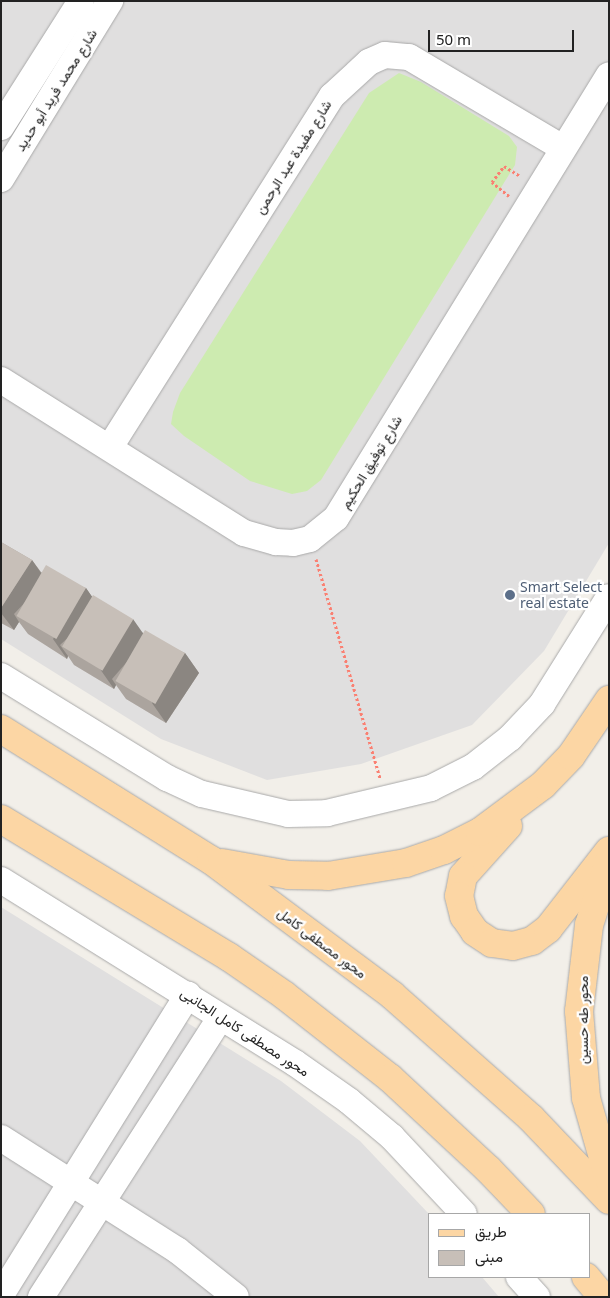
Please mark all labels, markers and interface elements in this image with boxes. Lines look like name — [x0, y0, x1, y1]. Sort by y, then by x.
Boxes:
scale bar — [430, 20, 576, 52]
street label: شارع محمد فريد أبو حديد — [12, 26, 100, 154]
text: 50 m — [436, 29, 471, 49]
street label: شارع مفيدة عبد الرحمن — [251, 97, 335, 217]
street label: شارع توفيق الحكيم — [336, 412, 406, 512]
place label: Smart Select real estate — [520, 579, 602, 612]
marker: Smart Select real estate — [504, 589, 516, 601]
street label: محور مصطفى كامل — [274, 904, 370, 982]
street label: محور طه حسين — [575, 976, 591, 1064]
street label: محور مصطفى كامل الجانبى — [177, 984, 313, 1080]
legend — [428, 1213, 590, 1278]
text: طريق — [475, 1221, 507, 1241]
text: مبنى — [475, 1246, 503, 1266]

